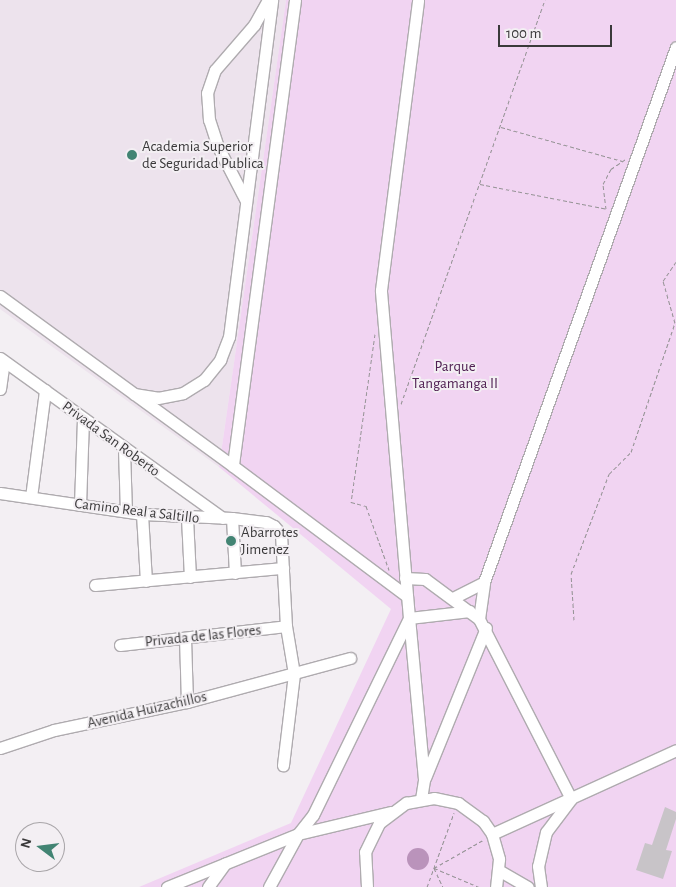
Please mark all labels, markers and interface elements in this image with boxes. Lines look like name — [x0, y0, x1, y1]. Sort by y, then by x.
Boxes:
scale bar — [501, 15, 615, 47]
text: 100 m — [506, 26, 541, 41]
place label: Academia Superior de Seguridad Publica — [142, 137, 264, 172]
marker: Academia Superior de Seguridad Publica — [126, 149, 138, 161]
park label: Parque Tangamanga II — [412, 357, 498, 392]
street label: Privada San Roberto — [59, 397, 163, 481]
street label: Camino Real a Saltillo — [74, 494, 200, 528]
place label: Abarrotes Jimenez — [241, 523, 298, 558]
marker: Abarrotes Jimenez — [225, 535, 237, 547]
street label: Privada de las Flores — [144, 621, 262, 651]
street label: Avenida Huizachillos — [86, 688, 208, 732]
north arrow — [15, 822, 65, 872]
text: N — [18, 837, 34, 850]

